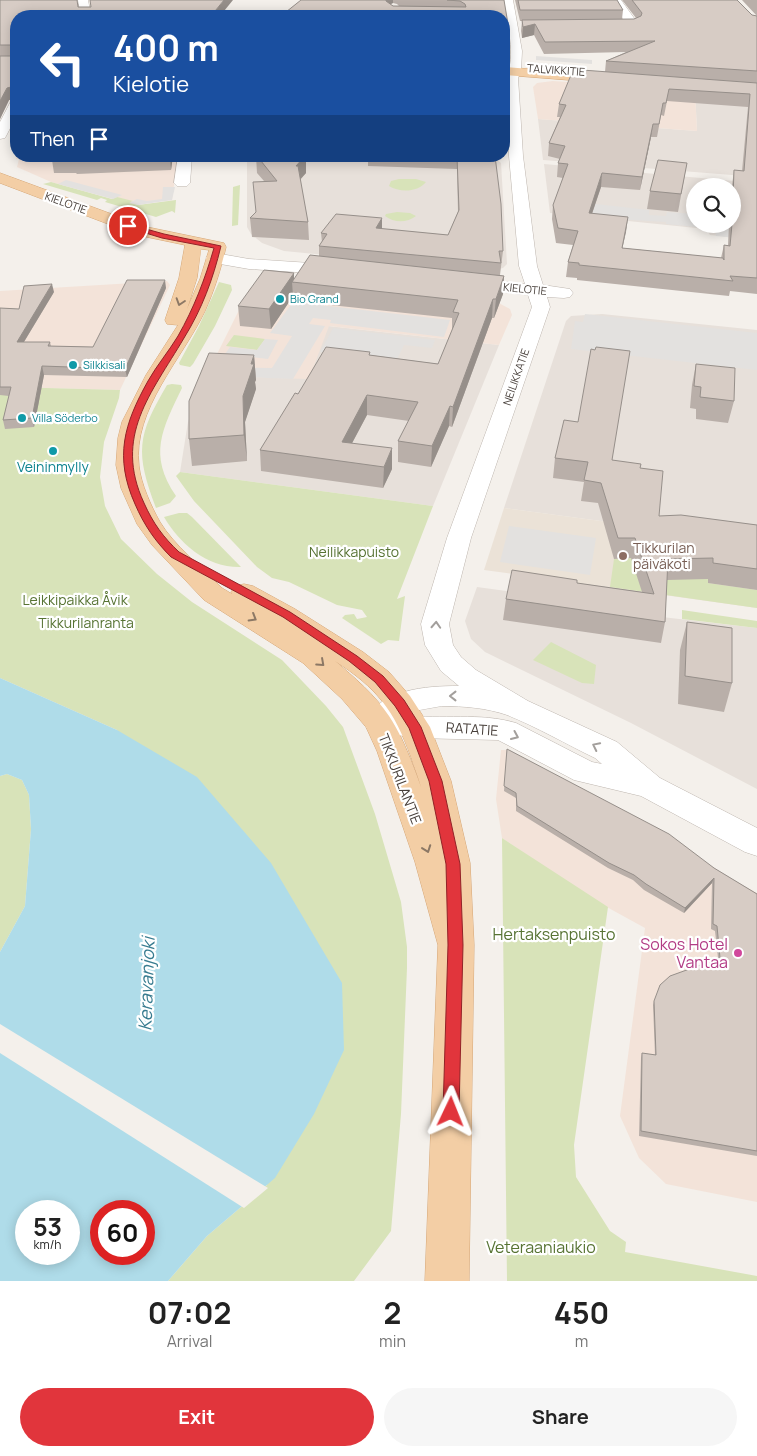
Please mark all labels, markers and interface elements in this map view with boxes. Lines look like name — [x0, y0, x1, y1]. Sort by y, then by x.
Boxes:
text: 400 m — [113, 24, 219, 72]
icon: left — [30, 30, 95, 95]
street label: TALVIKKITIE — [526, 60, 586, 79]
text: Kielotie — [113, 69, 189, 99]
icon: arrive — [85, 125, 113, 153]
text: Then — [30, 126, 75, 152]
map controls — [686, 178, 741, 233]
button: search — [686, 178, 741, 233]
street label: KIELOTIE — [43, 188, 89, 217]
pin — [107, 205, 149, 247]
icon: arrive — [114, 212, 142, 240]
street label: KIELOTIE — [502, 279, 548, 298]
place label: Bio Grand — [290, 291, 339, 306]
marker: Bio Grand — [274, 293, 286, 305]
one-way arrow — [176, 297, 186, 306]
street label: NEILIKKATIE — [499, 346, 532, 407]
place label: Silkkisali — [83, 357, 125, 372]
marker: Silkkisali — [67, 359, 79, 371]
place label: Villa Söderbo — [32, 410, 98, 425]
marker: Villa Söderbo — [16, 412, 28, 424]
marker: Veininmylly — [47, 445, 59, 457]
place label: Veininmylly — [17, 457, 90, 476]
place label: Tikkurilan päiväkoti — [633, 538, 695, 573]
park label: Neilikkapuisto — [309, 542, 399, 561]
marker: Tikkurilan päiväkoti — [617, 550, 629, 562]
park label: Leikkipaikka Åvik — [22, 590, 129, 609]
one-way arrow — [247, 611, 256, 621]
park label: Tikkurilanranta — [38, 613, 134, 632]
one-way arrow — [430, 620, 441, 628]
one-way arrow — [315, 657, 324, 666]
one-way arrow — [449, 691, 456, 701]
street label: RATATIE — [445, 717, 499, 740]
one-way arrow — [510, 729, 519, 740]
street label: TIKKURILANTIE — [375, 731, 426, 827]
one-way arrow — [593, 742, 602, 752]
one-way arrow — [421, 844, 431, 852]
park label: Hertaksenpuisto — [493, 923, 615, 945]
place label: Sokos Hotel Vantaa — [640, 933, 728, 973]
water label: Keravanjoki — [132, 934, 160, 1031]
marker: Sokos Hotel Vantaa — [732, 947, 744, 959]
position arrow — [424, 1085, 476, 1137]
speed limit sign: 60 — [90, 1200, 155, 1265]
text: 53 — [33, 1209, 62, 1244]
text: km/h — [34, 1236, 61, 1253]
park label: Veteraaniaukio — [486, 1236, 596, 1258]
text: 07:02 — [148, 1292, 231, 1333]
text: 2 — [384, 1292, 401, 1333]
text: 450 — [554, 1292, 609, 1333]
text: Arrival — [167, 1330, 212, 1352]
text: min — [379, 1330, 406, 1352]
text: m — [575, 1330, 588, 1352]
button: Exit — [20, 1388, 374, 1446]
button: Share — [384, 1388, 737, 1446]

